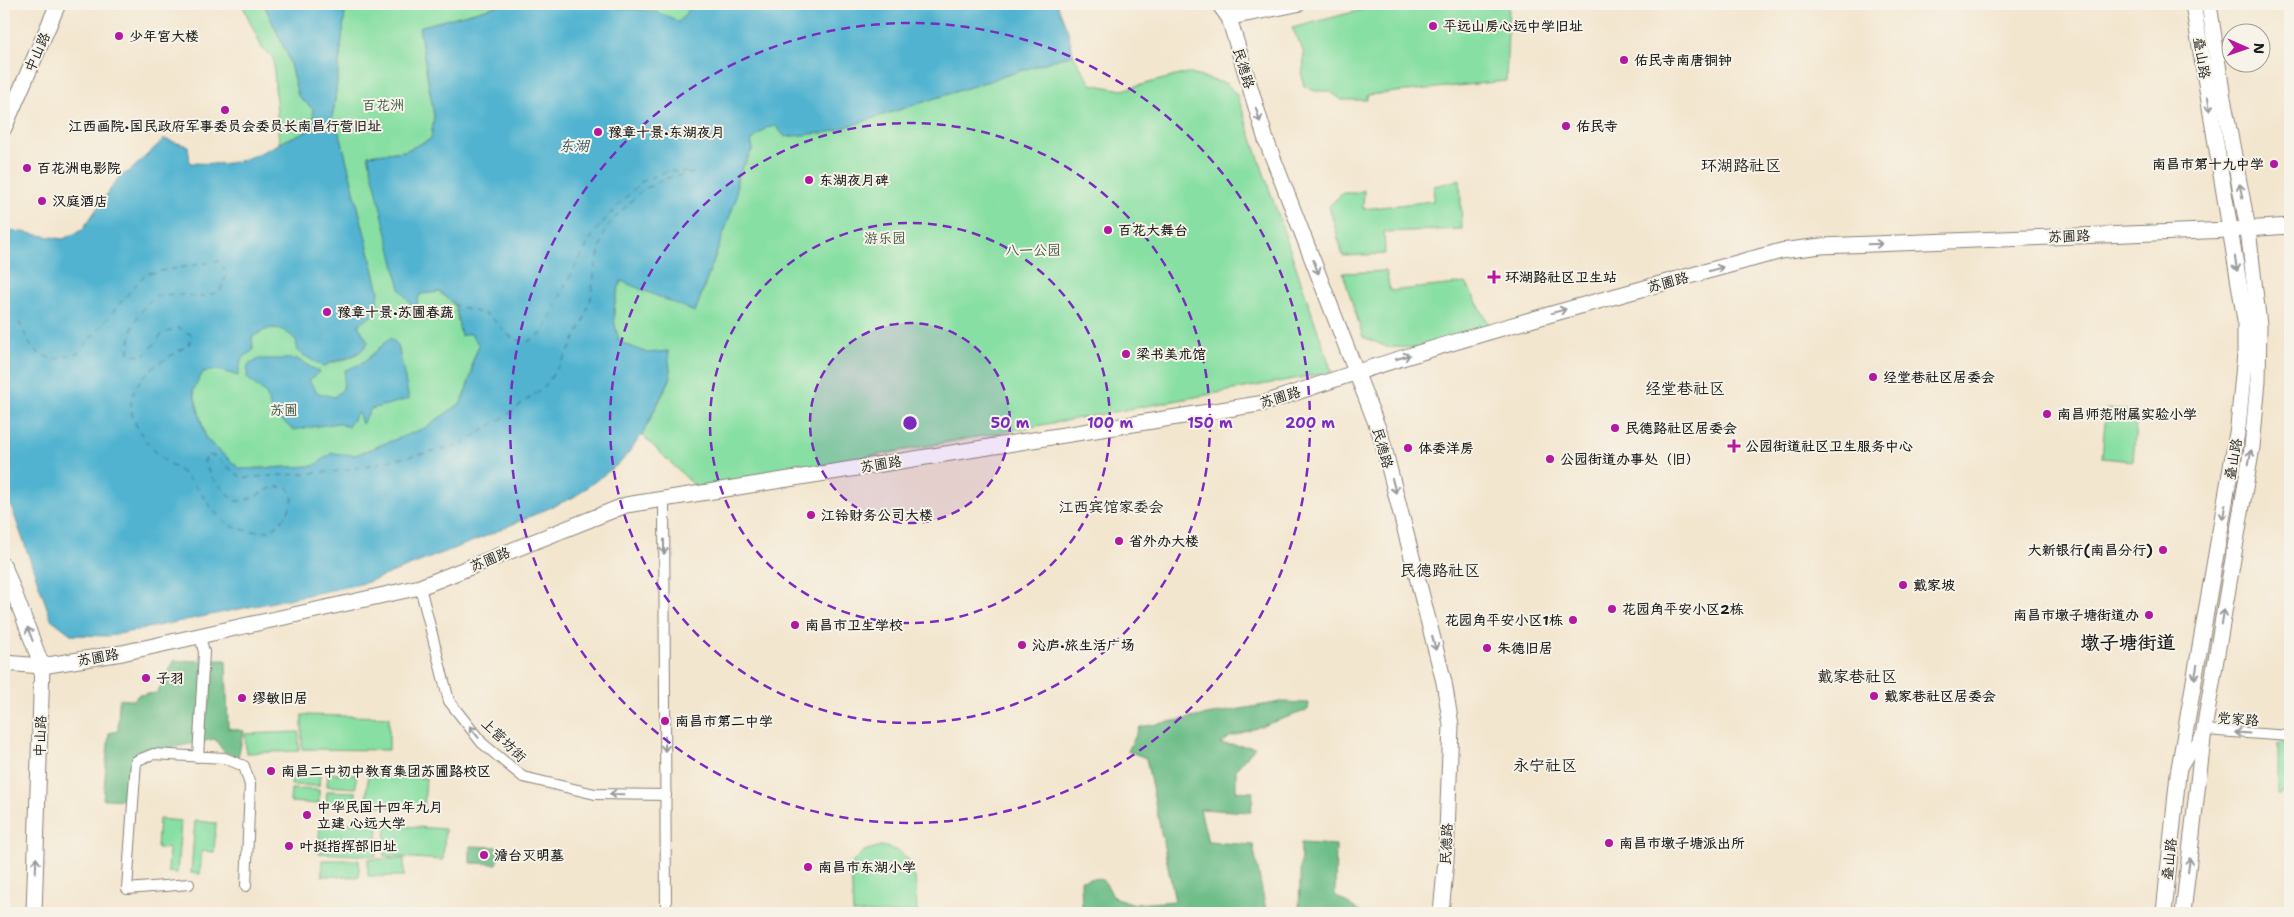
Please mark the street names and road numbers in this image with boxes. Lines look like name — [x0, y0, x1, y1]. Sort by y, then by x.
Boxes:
street label: 中山路 — [20, 29, 54, 75]
street label: 叠山路 — [2190, 36, 2214, 80]
street label: 民德路 — [1229, 45, 1259, 91]
street label: 苏圃路 — [2048, 226, 2090, 246]
street label: 苏圃路 — [1645, 268, 1691, 296]
street label: 苏圃路 — [1257, 382, 1303, 412]
street label: 民德路 — [1369, 425, 1397, 471]
street label: 叠山路 — [2220, 437, 2246, 481]
street label: 苏圃路 — [859, 452, 903, 476]
street label: 苏圃路 — [467, 543, 513, 575]
street label: 苏圃路 — [76, 644, 120, 670]
street label: 党家路 — [2216, 709, 2260, 729]
street label: 上营坊街 — [478, 714, 530, 766]
street label: 中山路 — [30, 715, 50, 757]
street label: 民德路 — [1436, 823, 1456, 865]
street label: 叠山路 — [2158, 837, 2180, 881]

